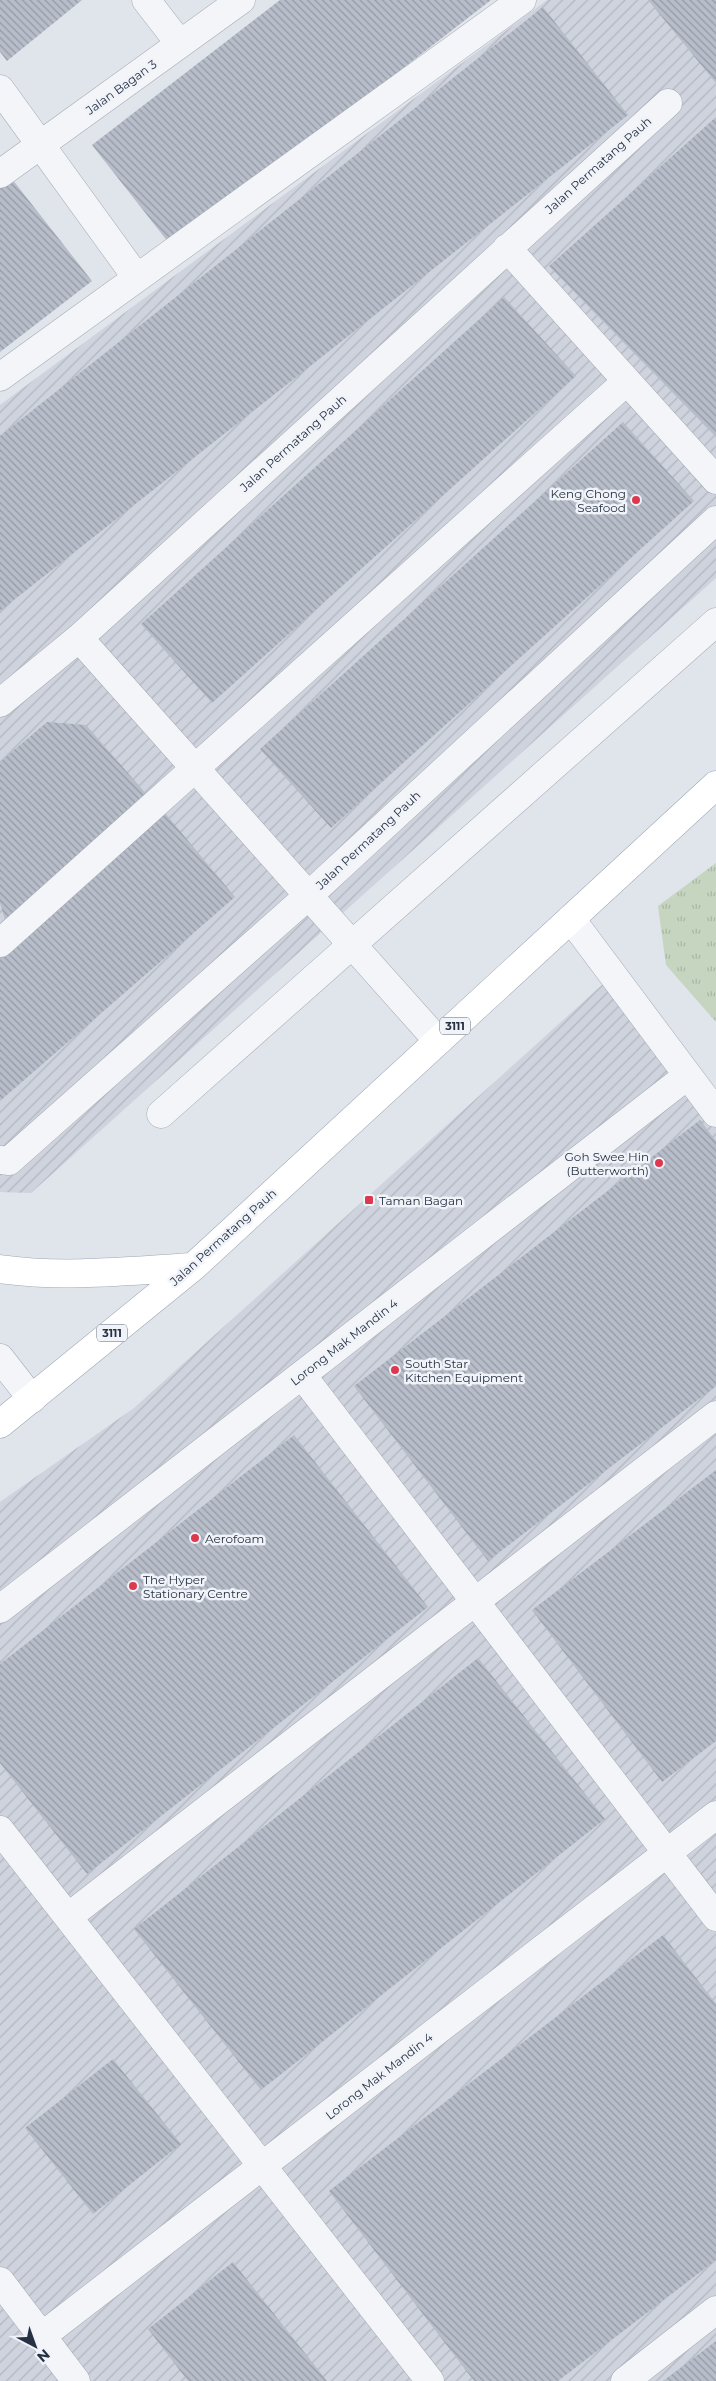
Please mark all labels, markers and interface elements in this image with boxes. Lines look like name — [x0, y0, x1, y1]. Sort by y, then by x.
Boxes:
street label: Jalan Bagan 3 — [82, 56, 160, 118]
street label: Jalan Permatang Pauh — [541, 113, 654, 217]
street label: Jalan Permatang Pauh — [236, 391, 349, 495]
place label: Keng Chong Seafood — [551, 486, 626, 515]
marker: Keng Chong Seafood — [630, 494, 642, 506]
street label: Jalan Permatang Pauh — [312, 788, 423, 893]
road number: 3111 — [440, 1018, 470, 1034]
place label: Goh Swee Hin (Butterworth) — [565, 1149, 649, 1178]
marker: Goh Swee Hin (Butterworth) — [653, 1157, 665, 1169]
street label: Jalan Permatang Pauh — [166, 1185, 279, 1289]
place label: Taman Bagan — [379, 1193, 463, 1208]
marker: Taman Bagan — [363, 1194, 375, 1206]
street label: Lorong Mak Mandin 4 — [287, 1295, 401, 1389]
road number: 3111 — [97, 1325, 127, 1342]
place label: South Star Kitchen Equipment — [405, 1356, 523, 1385]
marker: South Star Kitchen Equipment — [389, 1364, 401, 1376]
place label: Aerofoam — [205, 1531, 264, 1546]
marker: Aerofoam — [189, 1532, 201, 1544]
place label: The Hyper Stationary Centre — [143, 1572, 248, 1601]
marker: The Hyper Stationary Centre — [127, 1580, 139, 1592]
street label: Lorong Mak Mandin 4 — [322, 2029, 436, 2123]
north arrow — [10, 2321, 60, 2371]
text: N — [33, 2345, 54, 2366]

